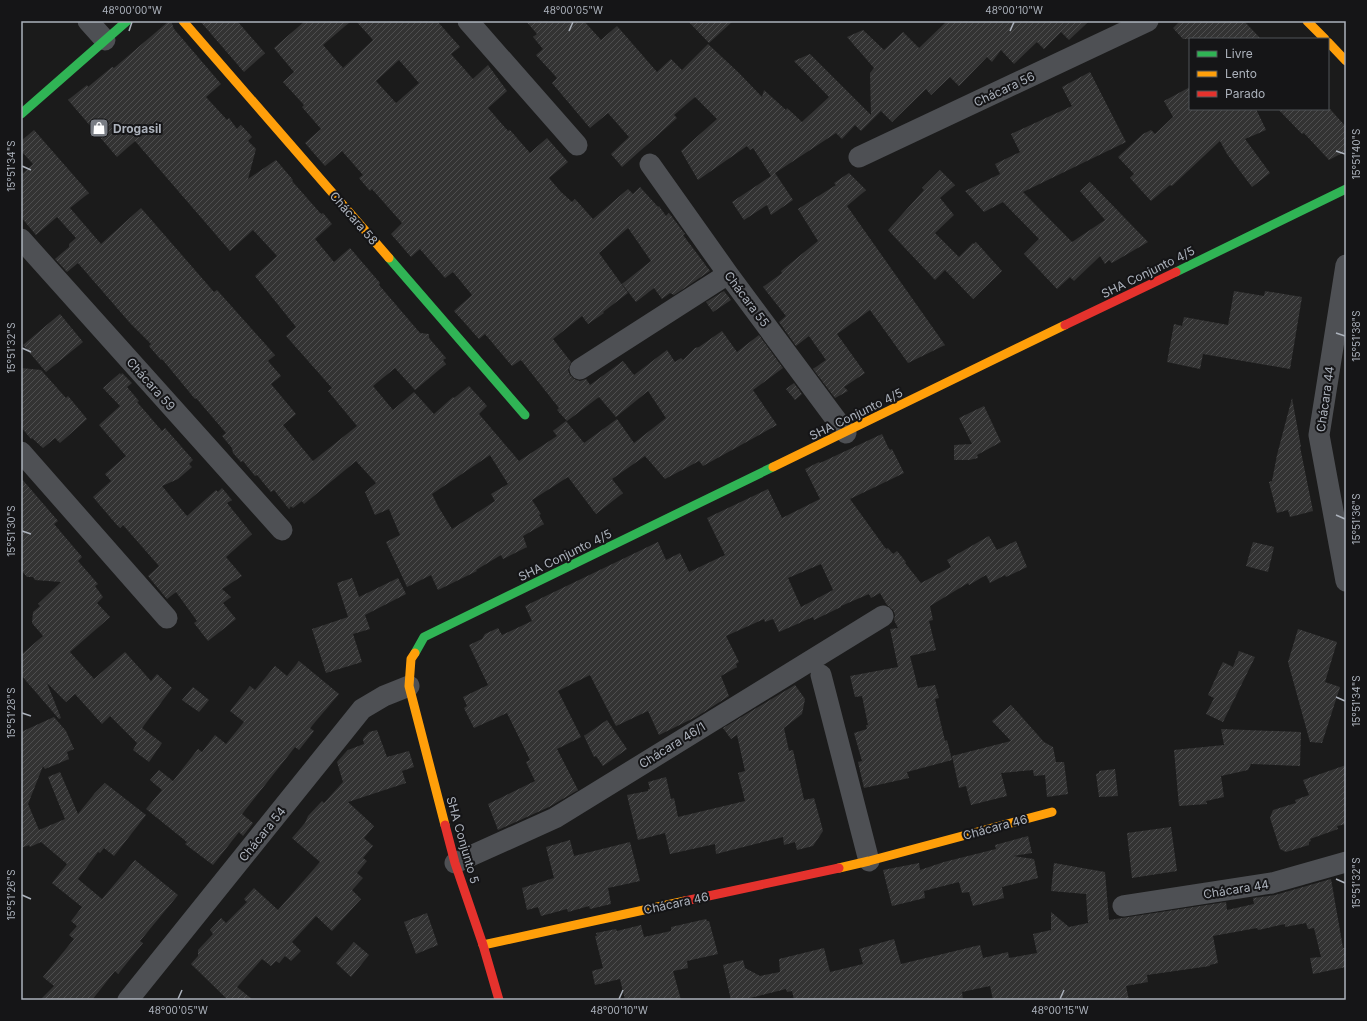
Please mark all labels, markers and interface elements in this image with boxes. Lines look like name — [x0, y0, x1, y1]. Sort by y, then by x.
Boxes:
text: 48°00'00"W — [102, 4, 162, 16]
text: 48°00'05"W — [543, 4, 603, 16]
text: 48°00'10"W — [985, 4, 1043, 16]
legend — [1189, 38, 1329, 110]
text: Livre — [1225, 46, 1253, 61]
text: Lento — [1225, 66, 1257, 81]
street label: Chácara 56 — [971, 68, 1037, 110]
text: Parado — [1225, 86, 1265, 101]
shop icon: Drogasil — [88, 117, 110, 139]
place label: Drogasil — [113, 121, 161, 136]
text: 15°51'40"S — [1350, 128, 1362, 180]
text: 15°51'34"S — [5, 140, 17, 192]
street label: Chácara 58 — [327, 188, 381, 248]
street label: SHA Conjunto 4/5 — [1099, 243, 1197, 301]
street label: Chácara 55 — [721, 268, 773, 330]
text: 15°51'38"S — [1350, 310, 1362, 362]
text: 15°51'32"S — [5, 322, 17, 374]
street label: Chácara 59 — [123, 355, 179, 413]
street label: Chácara 44 — [1313, 365, 1337, 433]
street label: SHA Conjunto 4/5 — [807, 385, 905, 443]
text: 15°51'36"S — [1350, 493, 1362, 545]
text: 15°51'30"S — [5, 505, 17, 557]
street label: SHA Conjunto 4/5 — [516, 526, 614, 584]
text: 15°51'34"S — [1350, 675, 1362, 727]
text: 15°51'28"S — [5, 687, 17, 739]
street label: Chácara 46/1 — [636, 719, 708, 771]
street label: SHA Conjunto 5 — [443, 795, 483, 885]
street label: Chácara 54 — [235, 803, 289, 864]
street label: Chácara 46 — [961, 811, 1029, 843]
text: 15°51'32"S — [1350, 857, 1362, 909]
text: 15°51'26"S — [5, 869, 17, 921]
street label: Chácara 44 — [1202, 876, 1270, 902]
street label: Chácara 46 — [642, 889, 710, 917]
text: 48°00'05"W — [148, 1004, 208, 1016]
text: 48°00'10"W — [590, 1004, 648, 1016]
text: 48°00'15"W — [1031, 1004, 1089, 1016]

